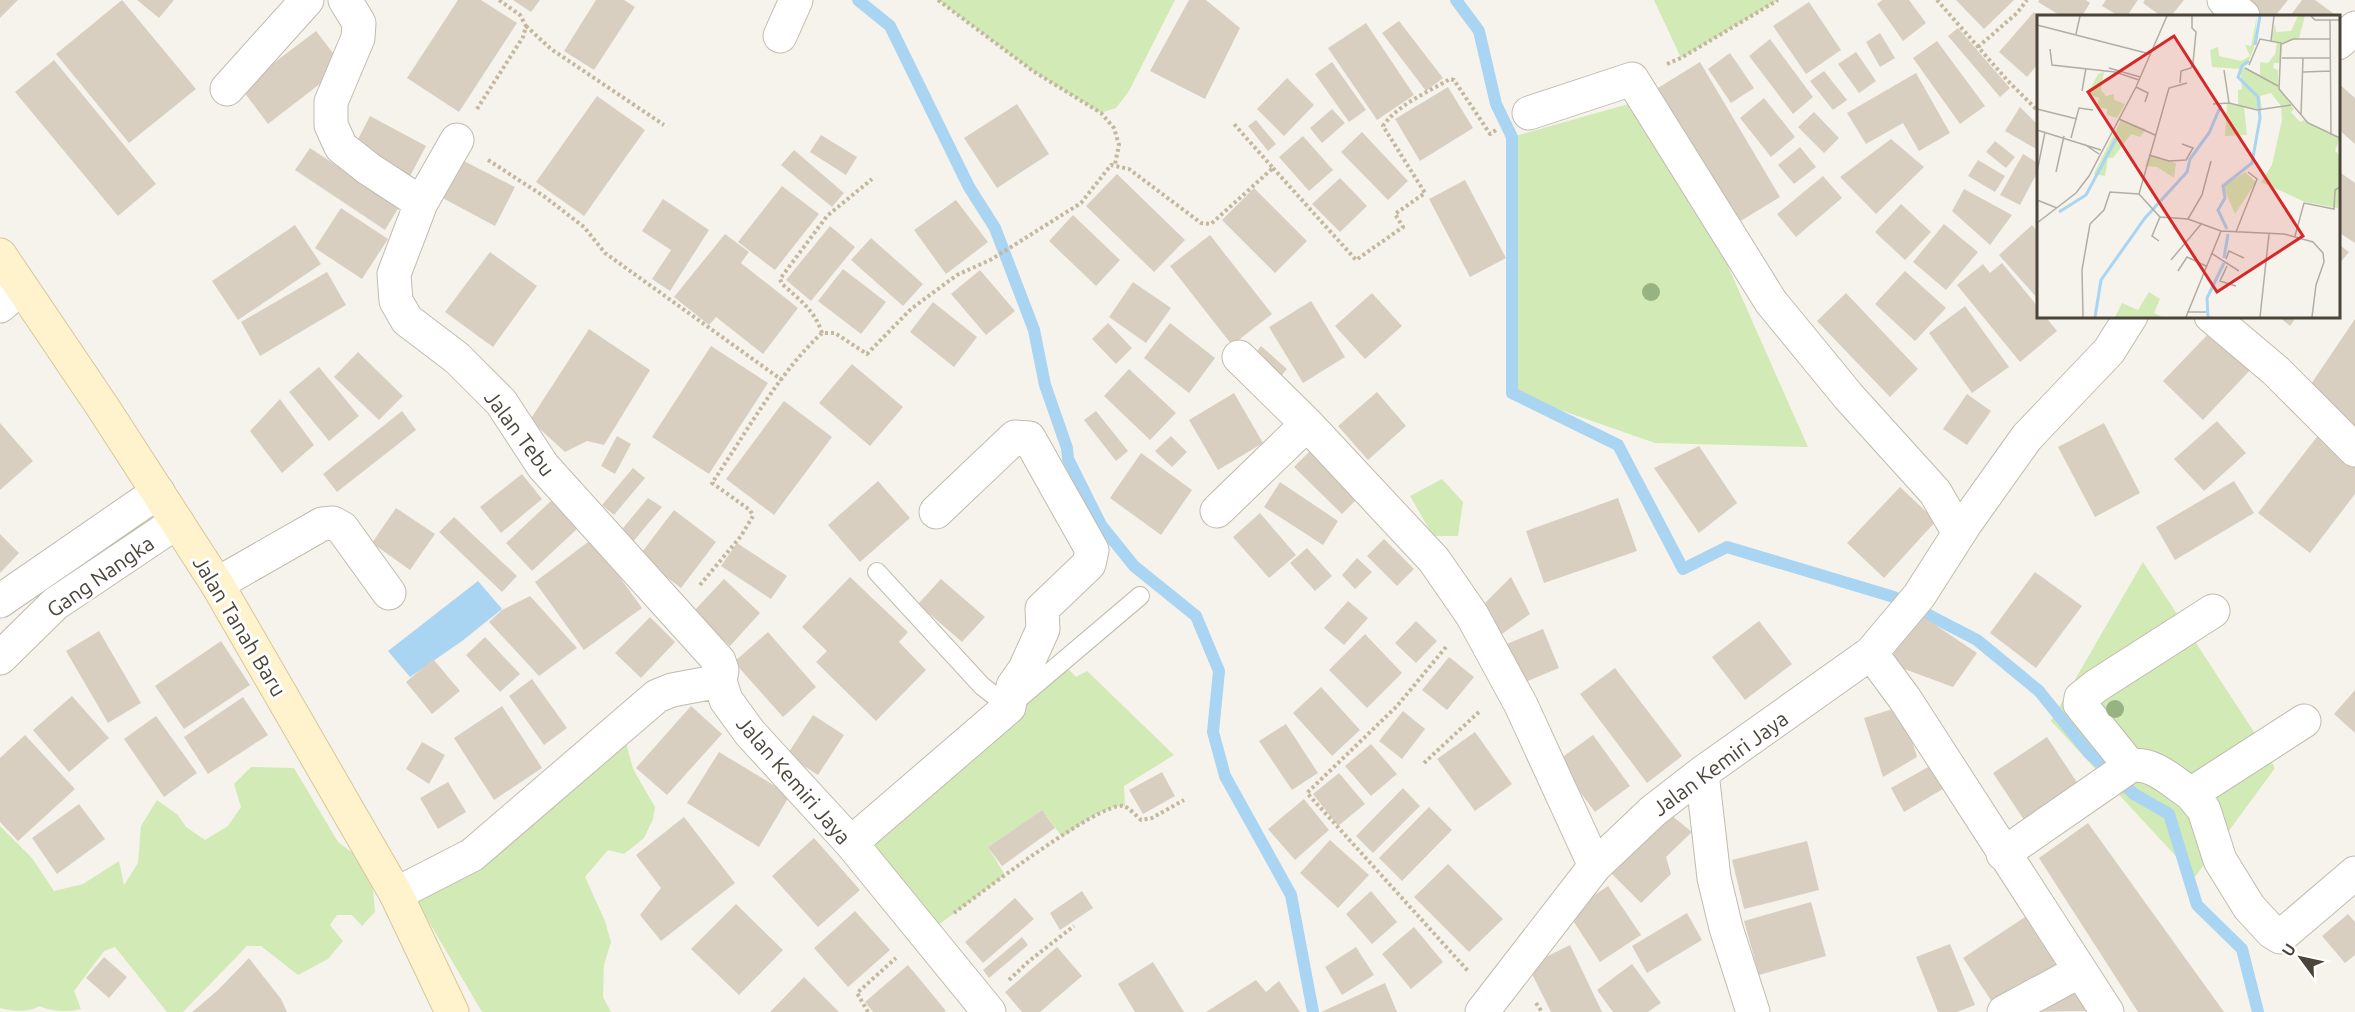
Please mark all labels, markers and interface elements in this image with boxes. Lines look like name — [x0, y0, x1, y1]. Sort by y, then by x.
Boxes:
inset map — [2037, 15, 2340, 318]
street label: Jalan Tebu — [480, 386, 560, 480]
street label: Gang Nangka — [42, 530, 158, 622]
street label: Jalan Tanah Baru — [189, 551, 291, 701]
street label: Jalan Kemiri Jaya — [1648, 706, 1792, 820]
street label: Jalan Kemiri Jaya — [732, 711, 856, 849]
north arrow — [2271, 928, 2331, 988]
text: U — [2278, 940, 2299, 959]

